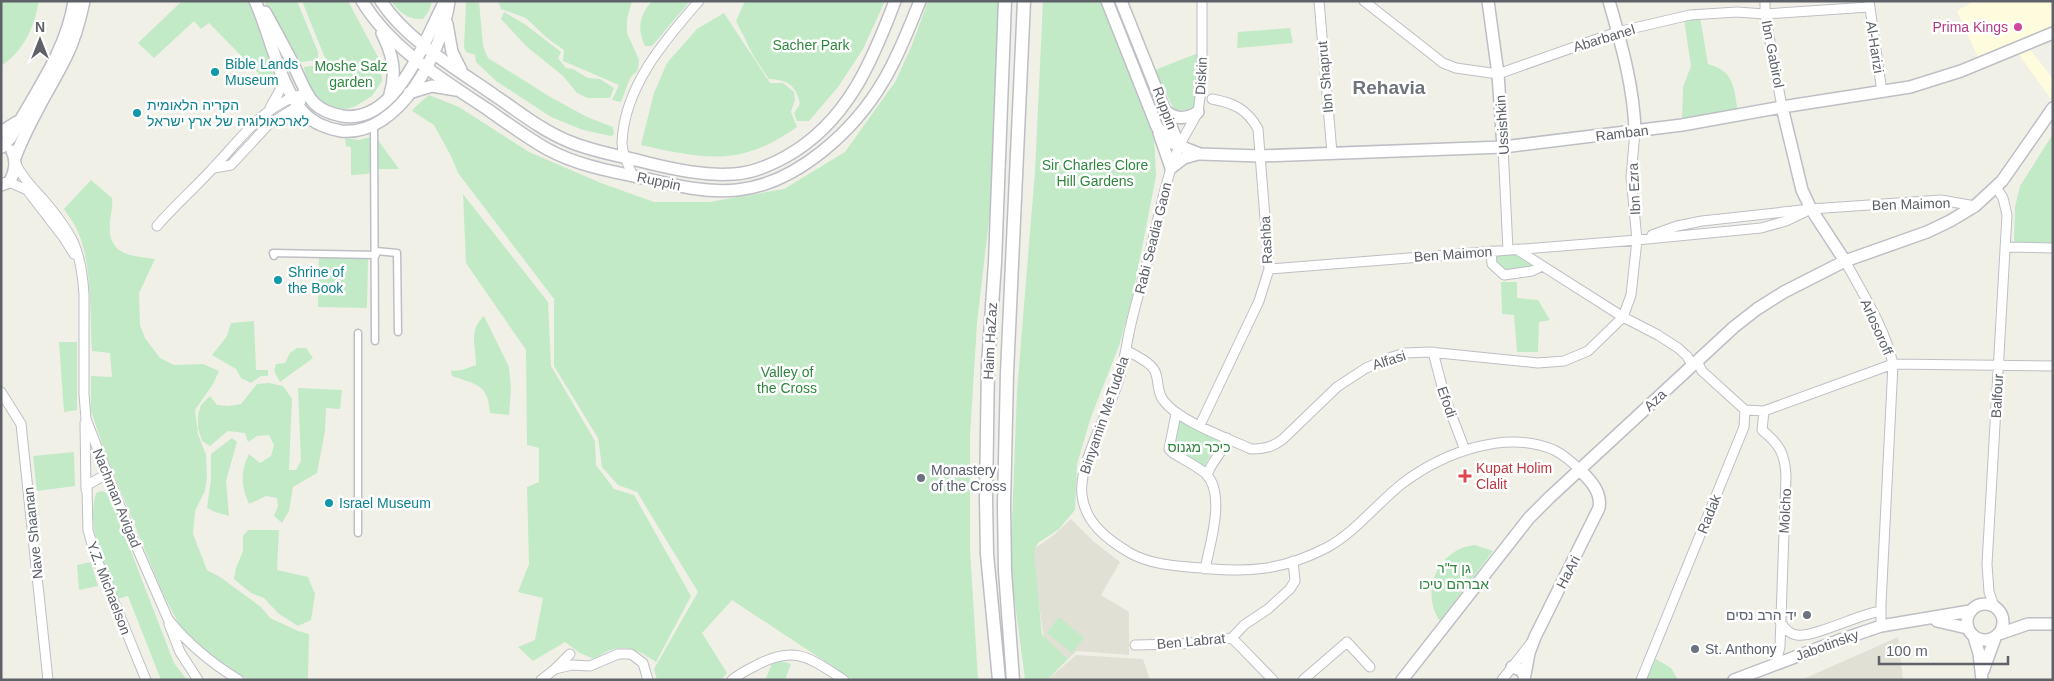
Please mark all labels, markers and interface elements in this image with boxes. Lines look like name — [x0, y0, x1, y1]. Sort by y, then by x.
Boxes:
north arrow — [15, 15, 65, 65]
text: N — [35, 19, 45, 35]
street label: Ibn Gabirol — [1759, 19, 1787, 89]
place label: Prima Kings — [1933, 19, 2008, 35]
street label: Al-Harizi — [1863, 20, 1887, 74]
street label: Abarbanel — [1571, 21, 1637, 55]
marker: Prima Kings — [2012, 21, 2024, 33]
park label: Sacher Park — [772, 37, 851, 53]
street label: Ibn Shaprut — [1314, 40, 1336, 114]
place label: Bible Lands Museum — [225, 56, 298, 88]
street label: Diskin — [1192, 57, 1210, 95]
park label: Moshe Salz garden — [314, 58, 388, 90]
marker: Bible Lands Museum — [209, 66, 221, 78]
district label: Rehavia — [1353, 77, 1426, 98]
street label: Ruppin — [1150, 84, 1180, 132]
street label: Ussishkin — [1492, 95, 1512, 155]
place label: הקריה הלאומית לארכאולוגיה של ארץ ישראל — [147, 97, 309, 129]
marker: הקריה הלאומית לארכאולוגיה של ארץ ישראל — [131, 107, 143, 119]
street label: Ramban — [1595, 122, 1649, 144]
park label: Sir Charles Clore Hill Gardens — [1042, 157, 1149, 189]
street label: Ibn Ezra — [1625, 162, 1643, 215]
street label: Ruppin — [636, 169, 682, 193]
street label: Rabi Seadia Gaon — [1131, 181, 1175, 295]
street label: Ben Maimon — [1871, 195, 1951, 213]
street label: Rashba — [1257, 215, 1275, 265]
street label: Ben Maimon — [1413, 243, 1493, 265]
place label: Shrine of the Book — [288, 264, 344, 296]
marker: Shrine of the Book — [272, 274, 284, 286]
street label: Arlosoroff — [1858, 296, 1896, 358]
street label: Haim HaZaz — [980, 302, 1000, 380]
street label: Alfasi — [1370, 347, 1408, 373]
street label: Binyamin MeTudela — [1076, 354, 1132, 476]
park label: Valley of the Cross — [757, 364, 817, 396]
street label: Balfour — [1988, 373, 2006, 419]
street label: Efodi — [1434, 384, 1460, 420]
street label: Aza — [1641, 386, 1669, 414]
park label: כיכר מגנוס — [1167, 439, 1231, 455]
street label: Nachman Avigad — [90, 446, 144, 550]
place label: Kupat Holim Clalit — [1476, 460, 1552, 492]
place label: Monastery of the Cross — [931, 462, 1006, 494]
marker: Kupat Holim Clalit — [1458, 469, 1472, 483]
marker: Monastery of the Cross — [915, 472, 927, 484]
street label: Nave Shaanan — [20, 486, 46, 580]
street label: Molcho — [1776, 488, 1794, 534]
street label: Radak — [1694, 491, 1724, 536]
place label: Israel Museum — [339, 495, 431, 511]
marker: Israel Museum — [323, 497, 335, 509]
street label: Y.Z. Michaelson — [84, 539, 134, 637]
street label: HaAri — [1553, 553, 1583, 591]
park label: גן ד"ר אברהם טיכו — [1419, 560, 1489, 592]
place label: יד הרב נסים — [1726, 607, 1797, 623]
marker: יד הרב נסים — [1801, 609, 1813, 621]
street label: Jabotinsky — [1793, 626, 1861, 664]
street label: Ben Labrat — [1156, 630, 1226, 652]
scale bar — [1879, 634, 2008, 666]
place label: St. Anthony — [1705, 641, 1777, 657]
text: 100 m — [1886, 642, 1928, 659]
marker: St. Anthony — [1689, 643, 1701, 655]

